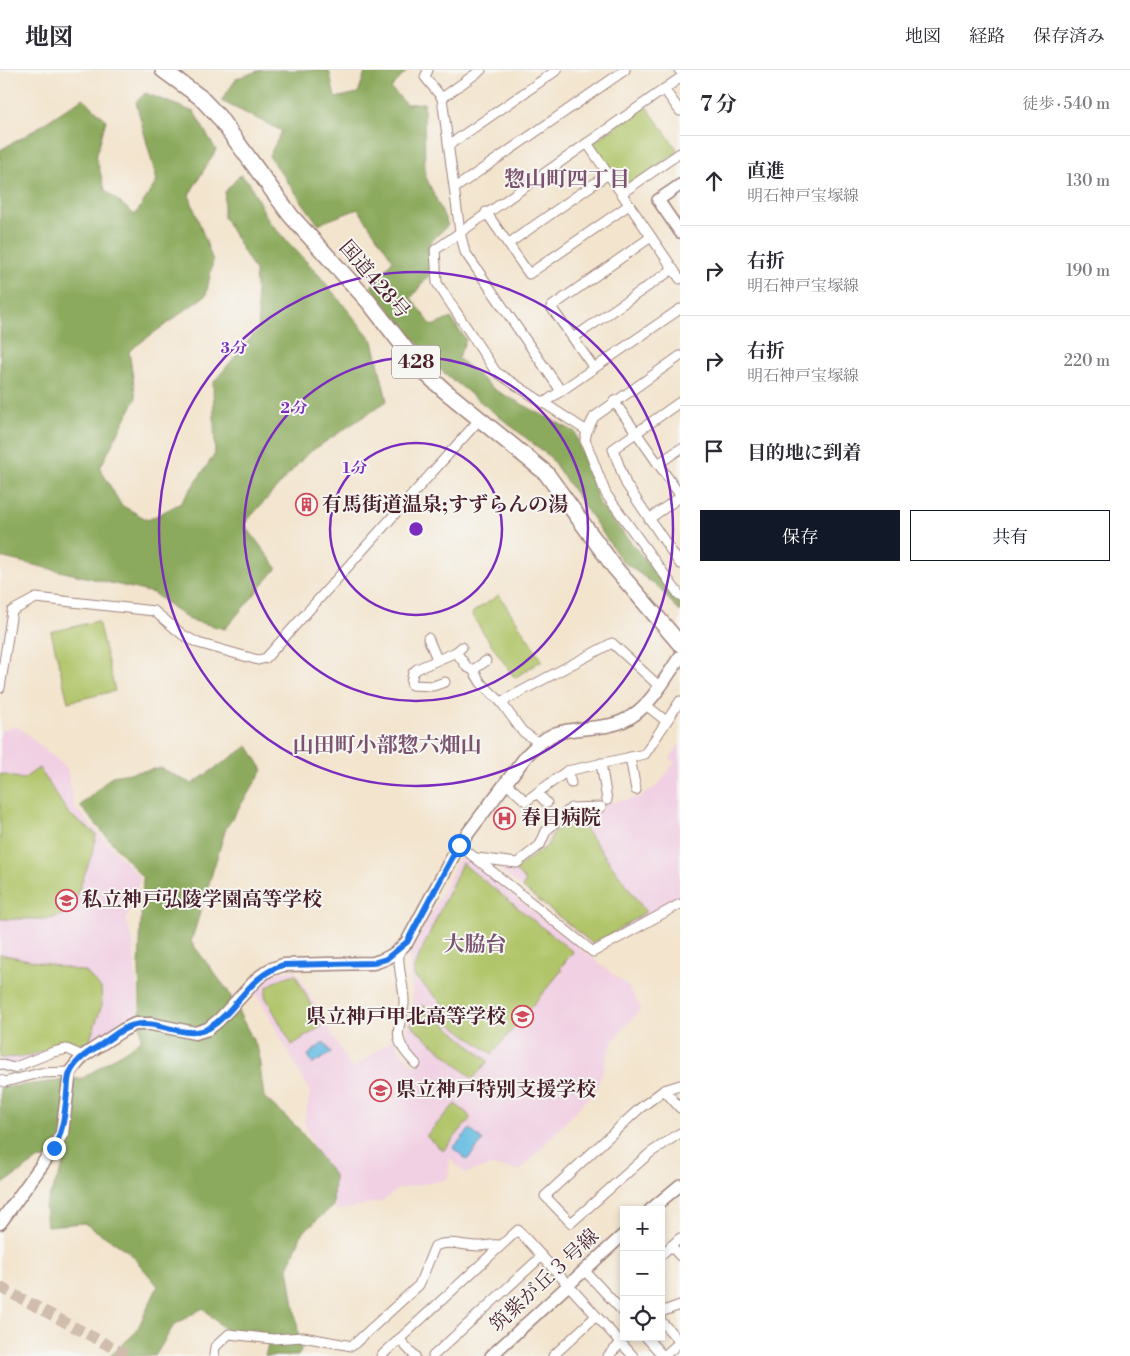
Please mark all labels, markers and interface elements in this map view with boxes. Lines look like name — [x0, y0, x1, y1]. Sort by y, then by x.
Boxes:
text: 地図 — [25, 23, 73, 53]
text: 地図 — [905, 25, 941, 48]
text: 経路 — [969, 25, 1005, 48]
text: 保存済み — [1033, 25, 1105, 48]
text: 7 分 — [700, 92, 737, 118]
text: 徒歩 · 540 m — [1022, 94, 1110, 114]
text: 直進 — [747, 159, 785, 183]
district label: 惣山町四丁目 — [504, 167, 630, 193]
icon: ahead — [700, 167, 728, 195]
text: 130 m — [1066, 171, 1110, 191]
text: 明石神戸宝塚線 — [747, 186, 859, 206]
street label: 国道428号 — [333, 236, 415, 324]
text: 右折 — [747, 249, 785, 273]
icon: right — [700, 257, 728, 285]
text: 190 m — [1066, 261, 1110, 281]
text: 明石神戸宝塚線 — [747, 276, 859, 296]
text: 3 分 — [221, 339, 247, 358]
text: 右折 — [747, 339, 785, 363]
road number: 428 — [392, 346, 440, 378]
icon: right — [700, 347, 728, 375]
text: 220 m — [1064, 351, 1110, 371]
text: 明石神戸宝塚線 — [747, 366, 859, 386]
text: 2 分 — [281, 399, 307, 418]
icon: arrive — [700, 437, 728, 465]
text: 目的地に到着 — [747, 441, 861, 465]
text: 1 分 — [343, 459, 367, 478]
building icon: 有馬街道温泉;すずらんの湯 — [294, 493, 318, 517]
place label: 有馬街道温泉;すずらんの湯 — [322, 493, 568, 518]
button: 保存 — [700, 510, 900, 561]
button: 共有 — [910, 510, 1110, 561]
centre of rings — [407, 520, 425, 538]
district label: 山田町小部惣六畑山 — [293, 733, 482, 759]
hospital icon: 春日病院 — [493, 806, 517, 830]
place label: 春日病院 — [521, 806, 601, 831]
route start — [448, 834, 471, 857]
school or university icon: 私立神戸弘陵学園高等学校 — [54, 888, 78, 912]
place label: 私立神戸弘陵学園高等学校 — [82, 888, 322, 913]
district label: 大脇台 — [444, 932, 507, 958]
place label: 県立神戸甲北高等学校 — [306, 1005, 506, 1030]
school or university icon: 県立神戸甲北高等学校 — [510, 1005, 534, 1029]
school or university icon: 県立神戸特別支援学校 — [368, 1078, 392, 1102]
place label: 県立神戸特別支援学校 — [396, 1078, 596, 1103]
route end — [43, 1137, 66, 1160]
map controls — [620, 1206, 665, 1341]
button: + — [620, 1206, 665, 1251]
street label: 筑紫が丘３号線 — [485, 1224, 605, 1338]
button: − — [620, 1251, 665, 1296]
button: locate — [620, 1296, 665, 1341]

